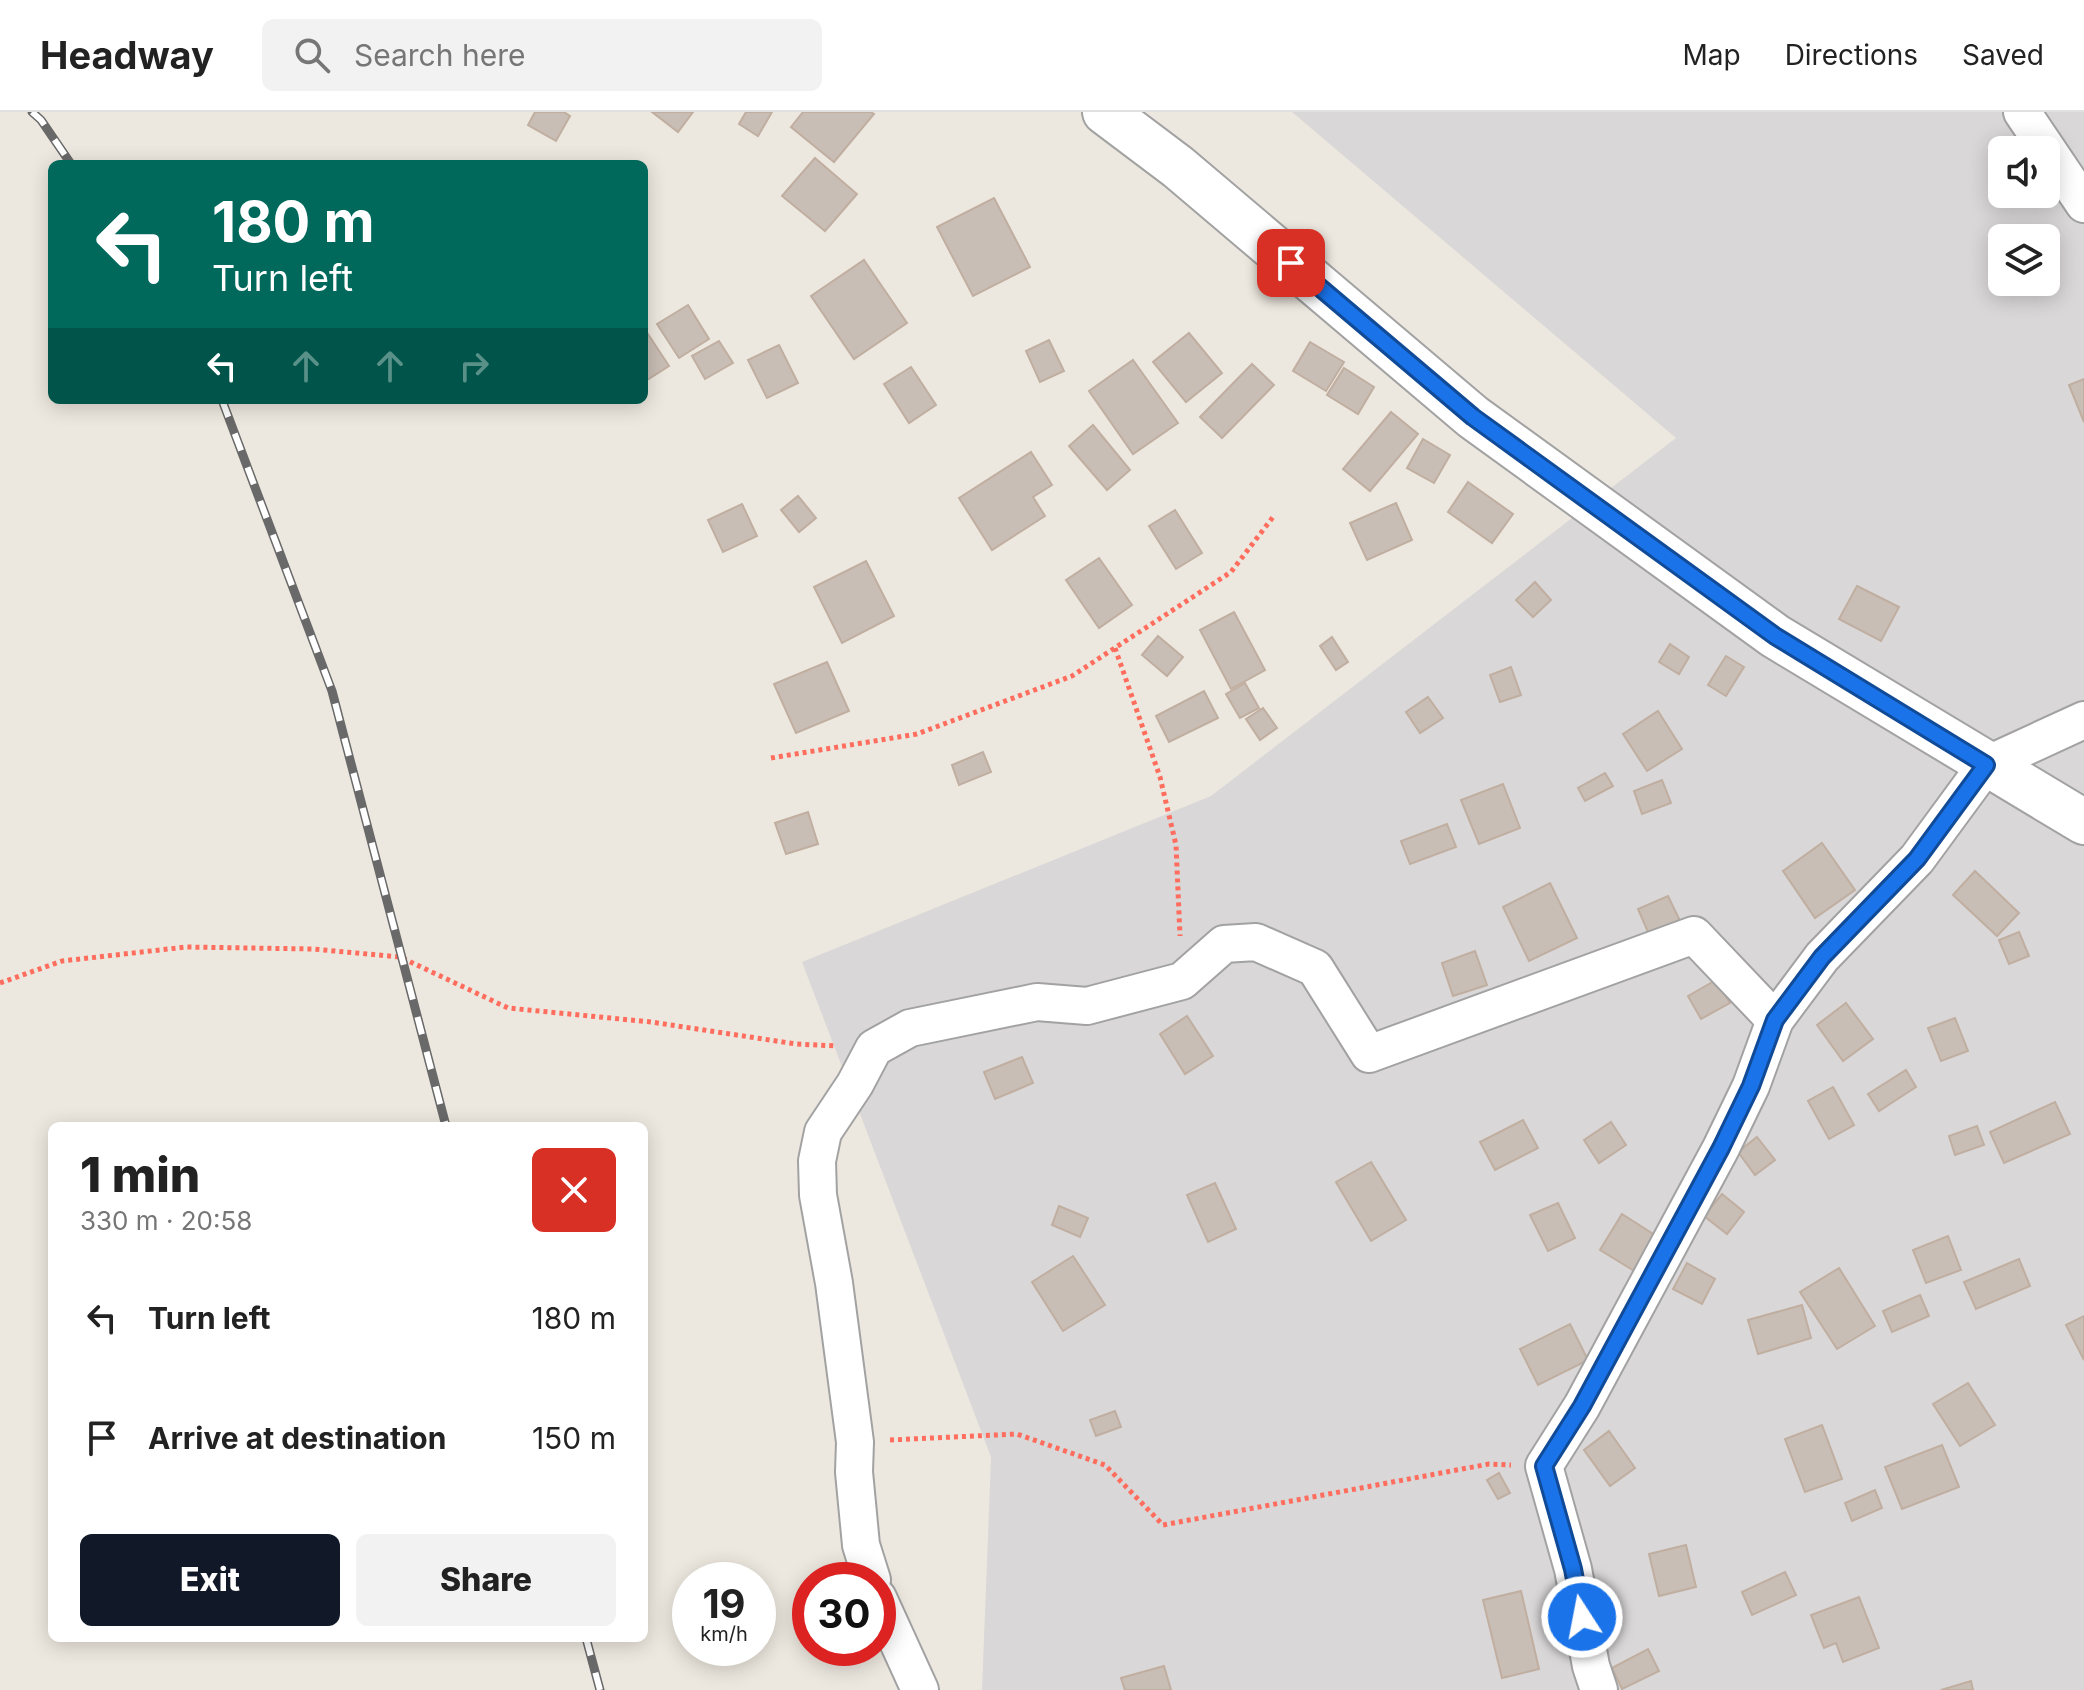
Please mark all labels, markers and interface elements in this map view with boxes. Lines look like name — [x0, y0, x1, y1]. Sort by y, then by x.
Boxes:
search box — [262, 19, 822, 91]
text: Headway — [40, 32, 214, 78]
icon: search — [290, 33, 334, 77]
text: Search here — [354, 37, 525, 73]
text: Map — [1682, 38, 1741, 72]
text: Directions — [1785, 38, 1918, 72]
text: Saved — [1962, 38, 2044, 72]
map controls — [1988, 136, 2060, 296]
button: sound — [1988, 136, 2060, 208]
text: 180 m — [212, 188, 375, 256]
icon: left — [80, 192, 184, 296]
button: layers — [1988, 224, 2060, 296]
pin — [1257, 229, 1325, 297]
icon: arrive — [1269, 241, 1313, 285]
text: Turn left — [212, 256, 353, 300]
icon: left — [200, 344, 244, 388]
icon: ahead — [284, 344, 328, 388]
icon: ahead — [368, 344, 412, 388]
icon: right — [452, 344, 496, 388]
text: 1 min — [80, 1145, 200, 1204]
button: close — [532, 1148, 616, 1232]
text: 330 m · 20:58 — [80, 1205, 252, 1236]
icon: left — [80, 1296, 124, 1340]
text: Turn left — [148, 1300, 270, 1336]
text: 180 m — [532, 1300, 616, 1336]
icon: arrive — [80, 1416, 124, 1460]
text: Arrive at destination — [148, 1420, 446, 1456]
text: 150 m — [532, 1420, 616, 1456]
button: Exit — [80, 1534, 340, 1626]
button: Share — [356, 1534, 616, 1626]
speed limit sign: 30 — [792, 1562, 896, 1666]
position arrow — [1540, 1575, 1624, 1659]
text: 19 — [702, 1579, 746, 1628]
text: km/h — [700, 1622, 748, 1646]

